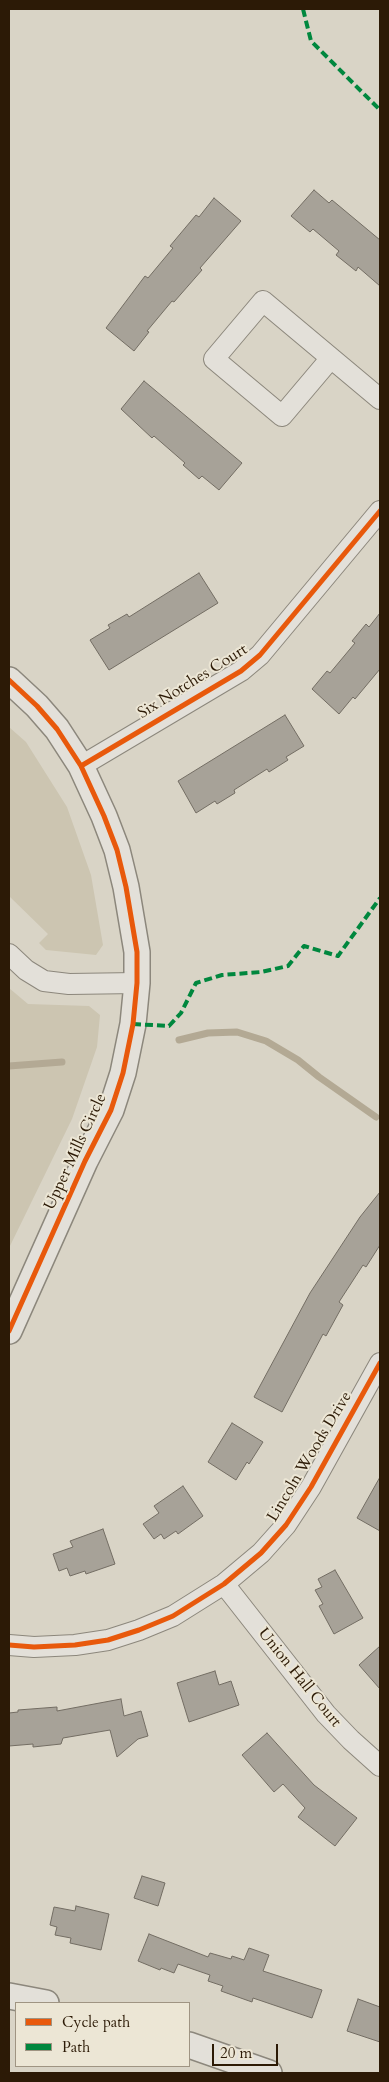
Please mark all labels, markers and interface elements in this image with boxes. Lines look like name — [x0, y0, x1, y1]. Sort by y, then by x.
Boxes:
street label: Six Notches Court — [135, 641, 251, 723]
street label: Upper Mills Circle — [41, 1091, 111, 1213]
street label: Lincoln Woods Drive — [264, 1388, 356, 1526]
street label: Union Hall Court — [253, 1625, 345, 1731]
legend — [15, 2002, 190, 2067]
text: Cycle path — [62, 2012, 130, 2032]
scale bar — [214, 2034, 280, 2066]
text: Path — [62, 2037, 90, 2057]
text: 20 m — [220, 2043, 252, 2063]

